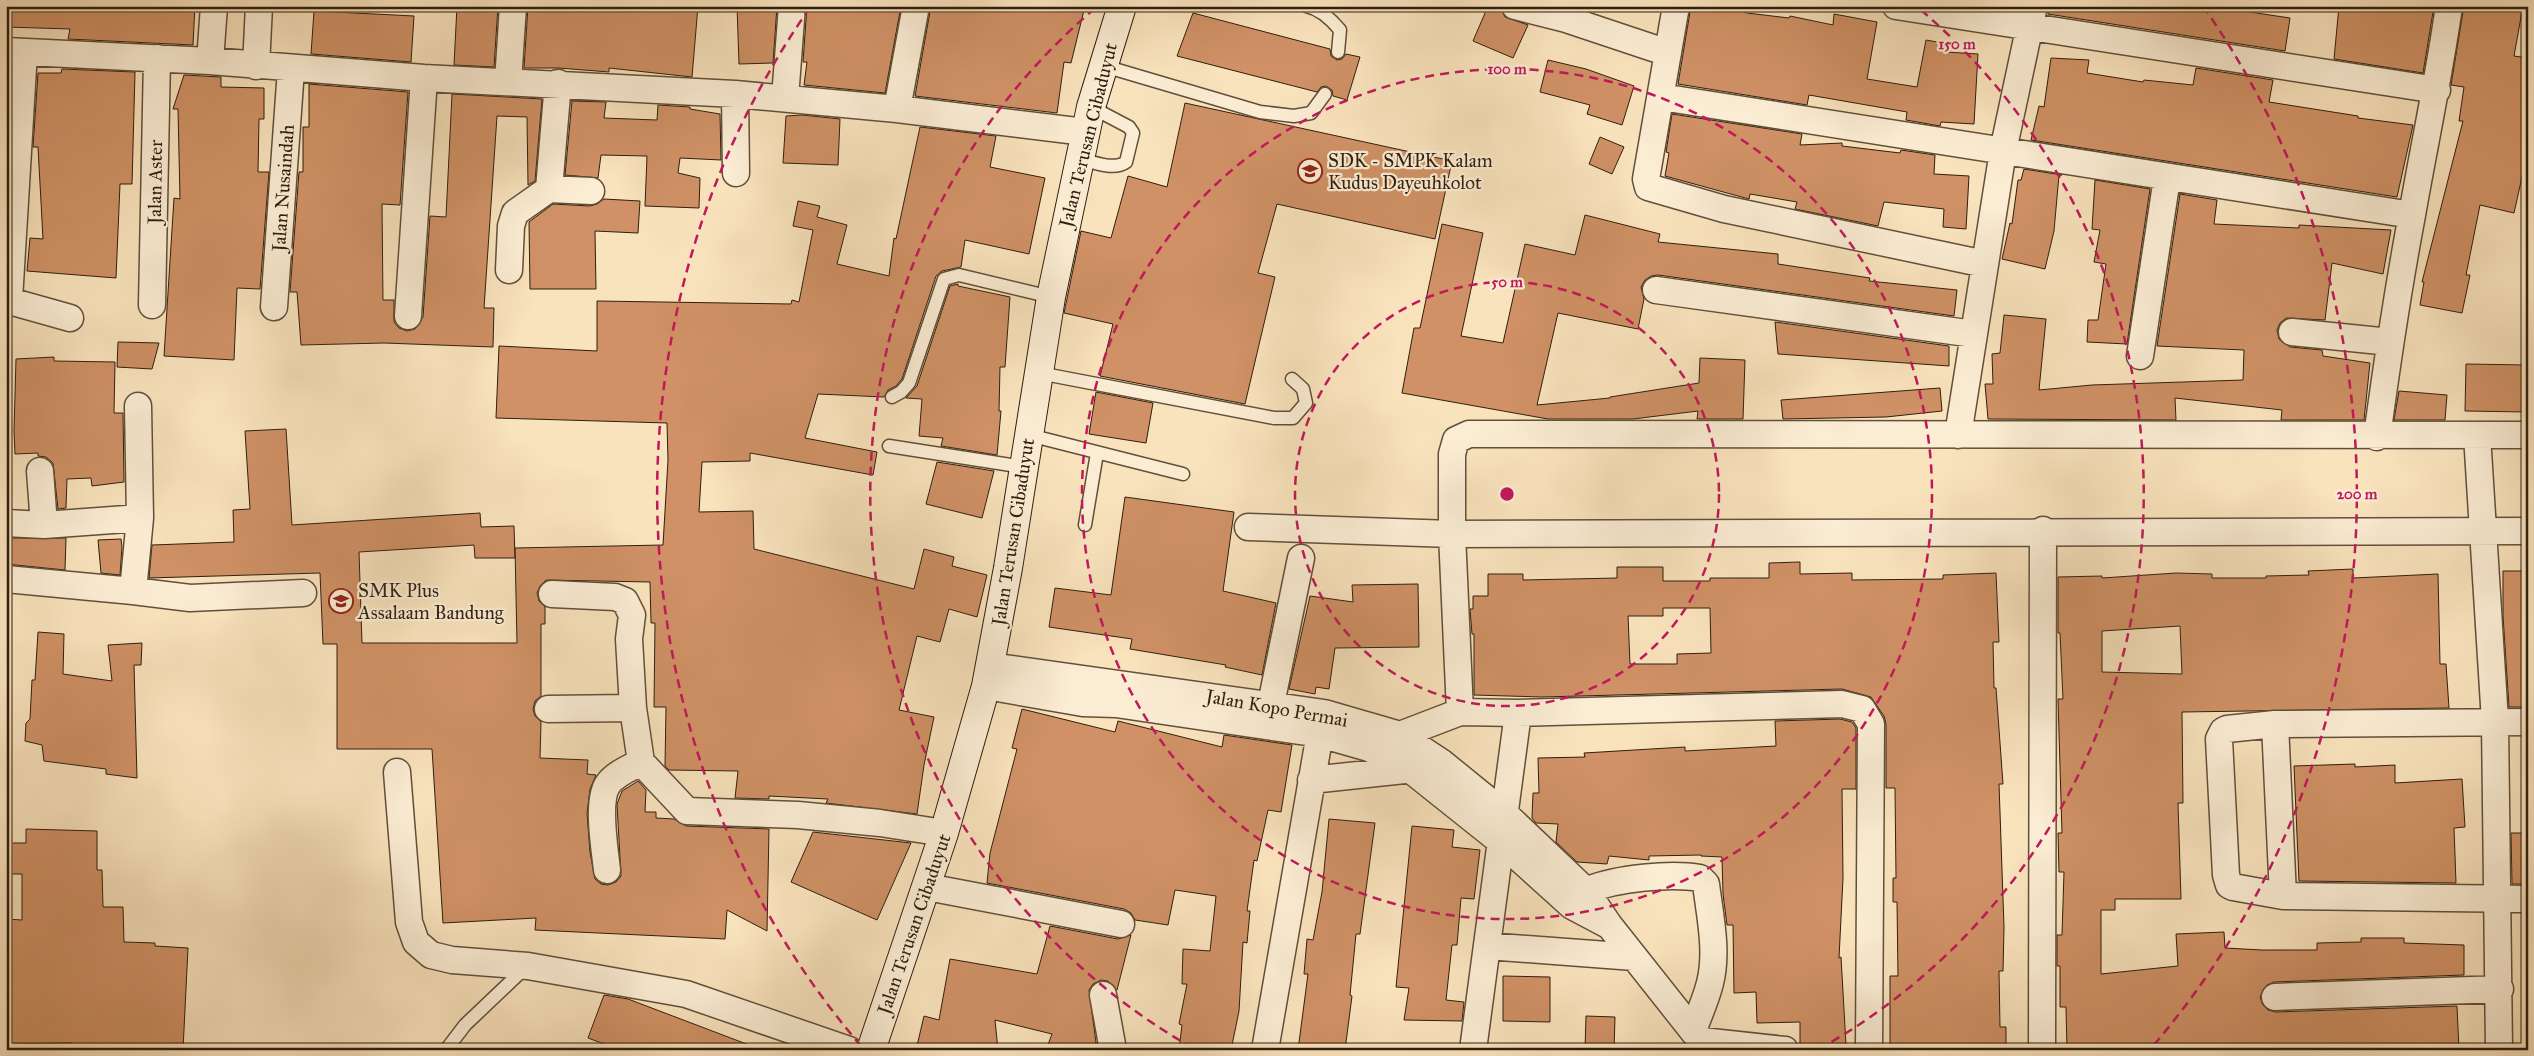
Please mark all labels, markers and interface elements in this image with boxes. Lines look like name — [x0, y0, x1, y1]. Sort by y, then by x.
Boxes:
text: 150 m — [1938, 35, 1976, 53]
street label: Jalan Terusan Cibaduyut — [1053, 40, 1123, 232]
text: 100 m — [1487, 60, 1527, 78]
street label: Jalan Nusaindah — [267, 123, 300, 254]
street label: Jalan Aster — [143, 139, 168, 226]
place label: SDK - SMPK Kalam Kudus Dayeuhkolot — [1328, 149, 1493, 194]
school or university icon: SDK - SMPK Kalam Kudus Dayeuhkolot — [1297, 158, 1323, 184]
text: 50 m — [1491, 273, 1523, 291]
street label: Jalan Terusan Cibaduyut — [987, 436, 1040, 630]
centre of rings — [1498, 485, 1516, 503]
text: 200 m — [2337, 485, 2378, 503]
place label: SMK Plus Assalaam Bandung — [357, 579, 504, 625]
school or university icon: SMK Plus Assalaam Bandung — [328, 588, 354, 614]
street label: Jalan Kopo Permai — [1202, 684, 1350, 733]
street label: Jalan Terusan Cibaduyut — [872, 830, 957, 1020]

